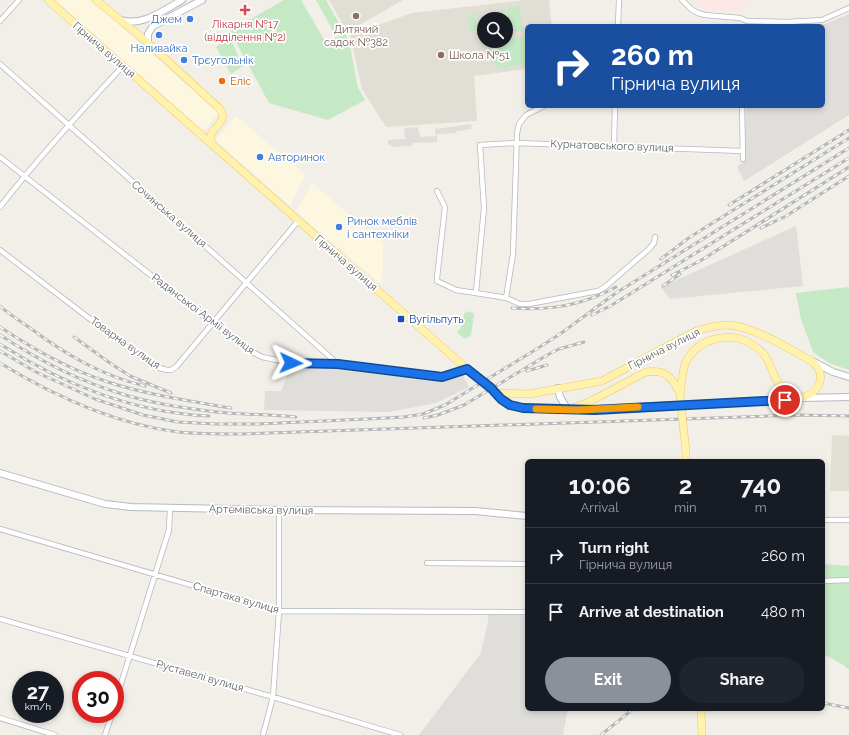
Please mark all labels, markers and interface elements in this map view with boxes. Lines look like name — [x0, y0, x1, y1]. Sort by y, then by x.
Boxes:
marker: Лікарня №17 (відділення №2) — [239, 4, 251, 16]
marker: Дитячий садок №382 — [351, 11, 361, 21]
map controls — [477, 12, 513, 48]
button: search — [477, 12, 513, 48]
place label: Джем — [151, 13, 182, 26]
marker: Джем — [185, 14, 195, 24]
place label: Лікарня №17 (відділення №2) — [204, 18, 286, 44]
street label: Гірнича вулиця — [70, 19, 138, 81]
place label: Дитячий садок №382 — [324, 23, 388, 49]
marker: Наливайка — [154, 30, 164, 40]
text: 260 m — [611, 39, 694, 72]
icon: right — [545, 40, 597, 92]
place label: Наливайка — [131, 42, 187, 55]
place label: Школа №51 — [449, 49, 510, 62]
marker: Школа №51 — [436, 50, 446, 60]
place label: Трєугольнік — [192, 54, 254, 67]
marker: Трєугольнік — [179, 55, 189, 65]
text: Гірнича вулиця — [611, 73, 740, 94]
place label: Еліс — [230, 75, 251, 88]
marker: Еліс — [217, 76, 227, 86]
street label: Курнатовського вулиця — [550, 137, 674, 155]
place label: Авторинок — [268, 151, 325, 164]
marker: Авторинок — [255, 152, 265, 162]
street label: Сочинська вулиця — [129, 178, 209, 250]
place label: Ринок меблів і сантехніки — [347, 215, 417, 241]
marker: Ринок меблів і сантехніки — [334, 222, 344, 232]
street label: Гірнича вулиця — [312, 232, 380, 294]
street label: Радянської Армії вулиця — [149, 271, 257, 357]
place label: Вугільпуть — [409, 313, 464, 326]
street label: Товарна вулиця — [87, 314, 163, 372]
marker: Вугільпуть — [396, 314, 406, 324]
street label: Гірнича вулиця — [626, 325, 702, 373]
position arrow — [270, 342, 312, 384]
pin — [768, 383, 802, 417]
icon: arrive — [774, 389, 796, 411]
text: 10:06 — [569, 471, 631, 500]
text: 2 — [679, 471, 692, 500]
text: 740 — [740, 471, 781, 500]
text: Arrival — [581, 500, 619, 515]
text: min — [674, 500, 697, 515]
text: m — [755, 500, 767, 515]
street label: Артемівська вулиця — [209, 503, 313, 517]
text: Turn right — [579, 539, 649, 557]
icon: right — [545, 545, 567, 567]
text: 260 m — [761, 547, 805, 565]
text: Гірнича вулиця — [579, 557, 672, 572]
street label: Спартака вулиця — [191, 579, 281, 617]
icon: arrive — [545, 601, 567, 623]
text: Arrive at destination — [579, 603, 724, 621]
text: 480 m — [761, 603, 805, 621]
street label: Руставелі вулиця — [155, 657, 245, 695]
button: Exit — [545, 657, 671, 703]
button: Share — [679, 657, 805, 703]
speed limit sign: 30 — [72, 671, 124, 723]
text: 27 — [27, 680, 49, 704]
text: km/h — [25, 701, 51, 712]

